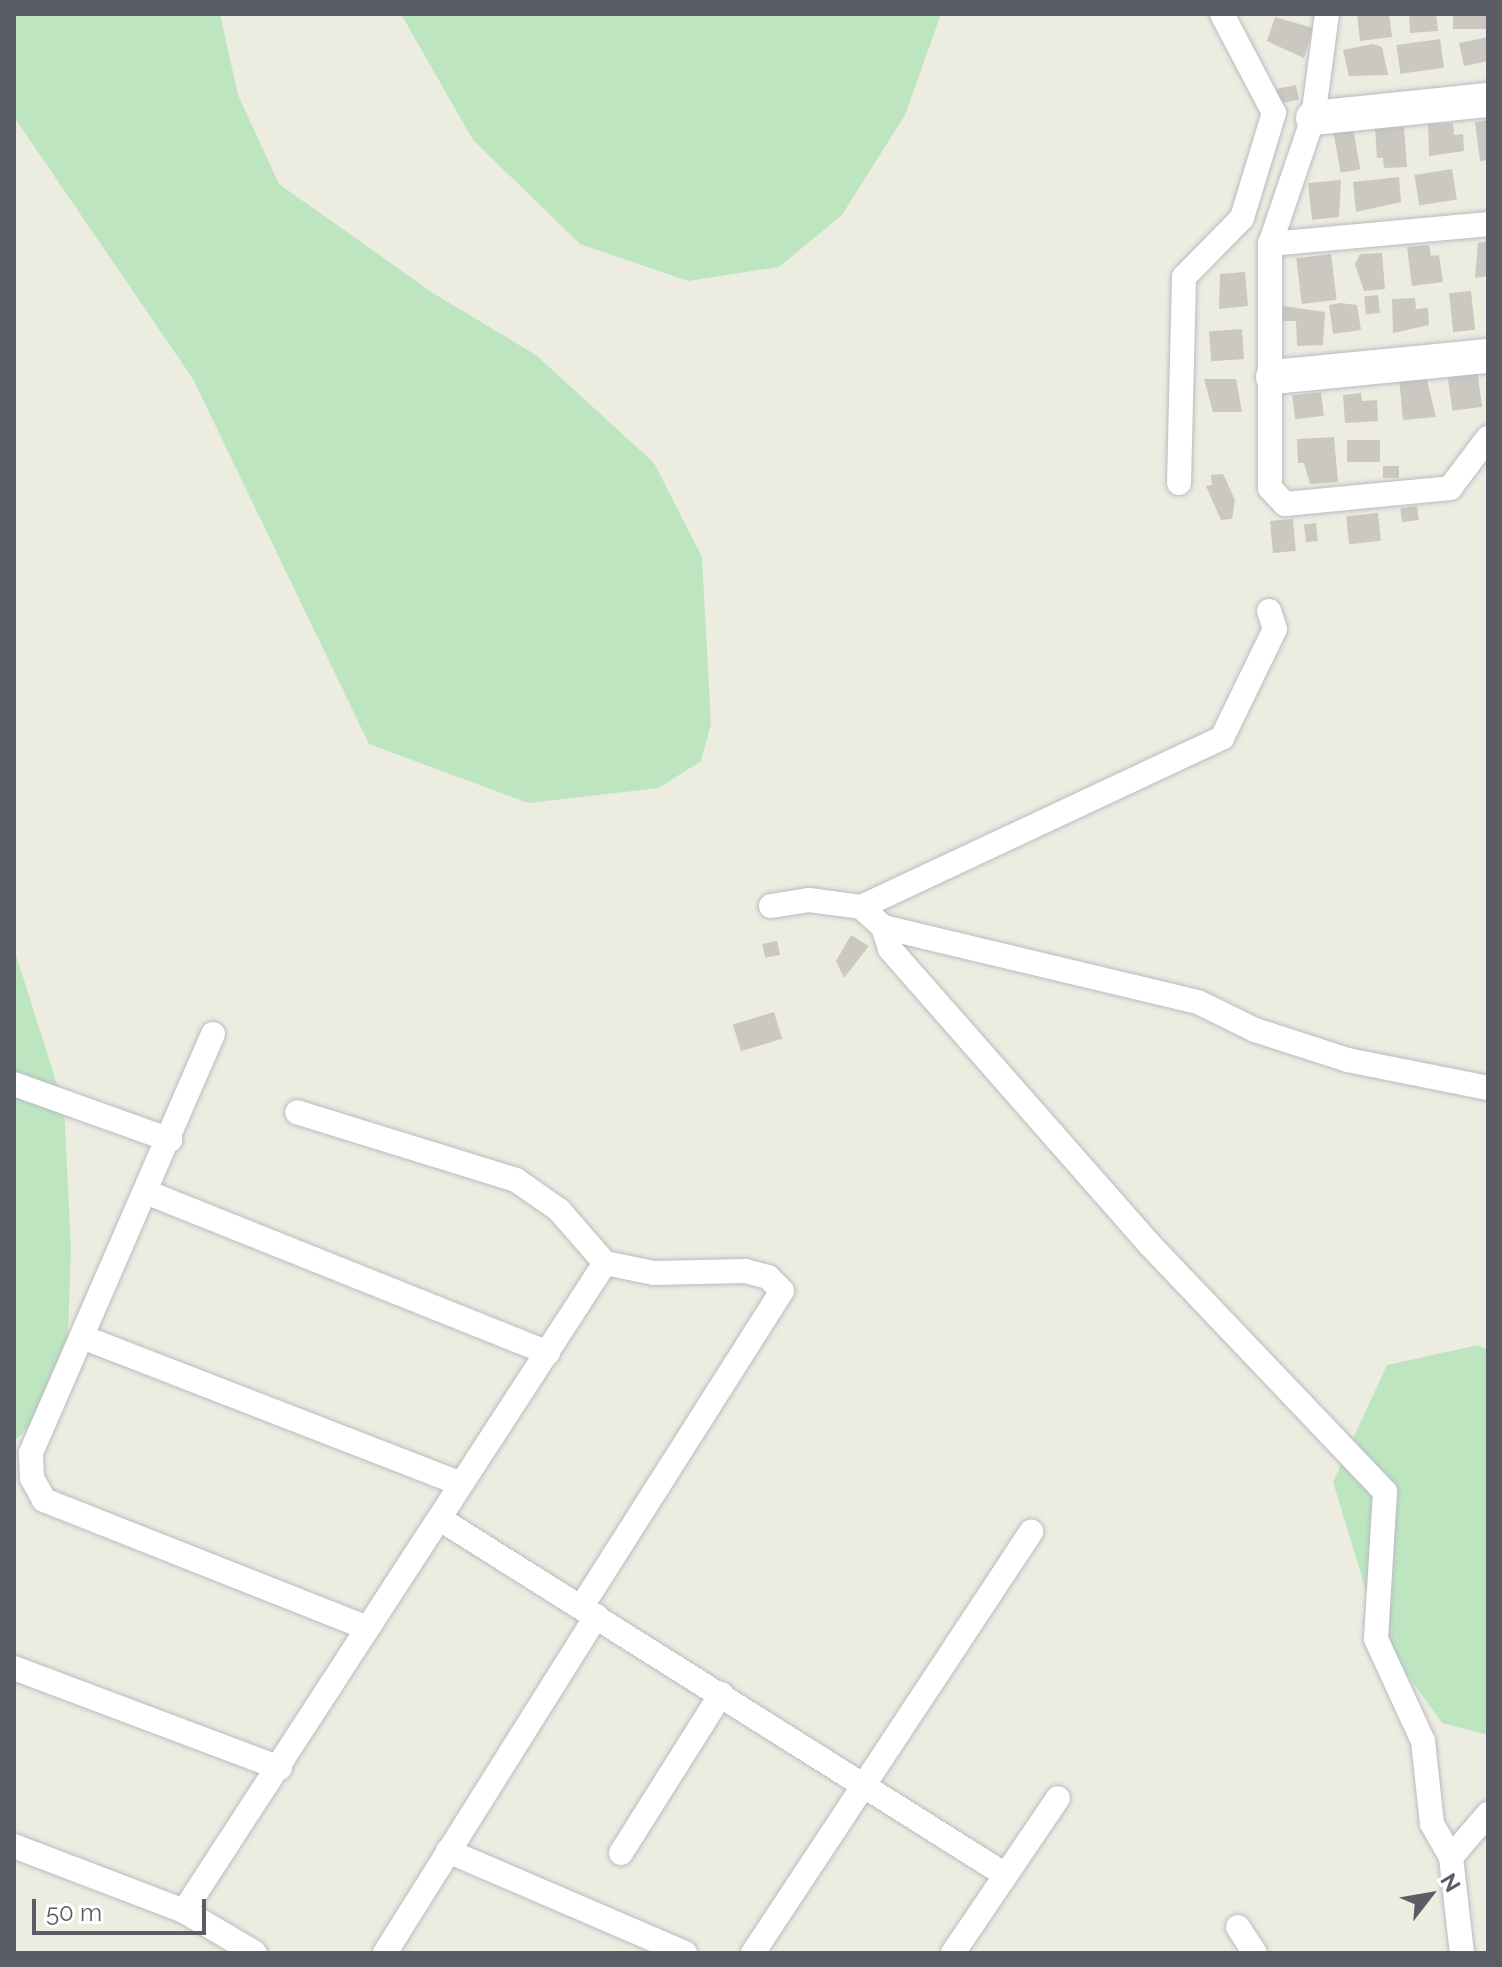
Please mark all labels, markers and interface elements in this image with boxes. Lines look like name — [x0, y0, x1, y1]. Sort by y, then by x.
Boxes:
north arrow — [1390, 1855, 1470, 1935]
text: N — [1435, 1869, 1466, 1897]
scale bar — [36, 1883, 210, 1933]
text: 50 m — [46, 1898, 102, 1927]

